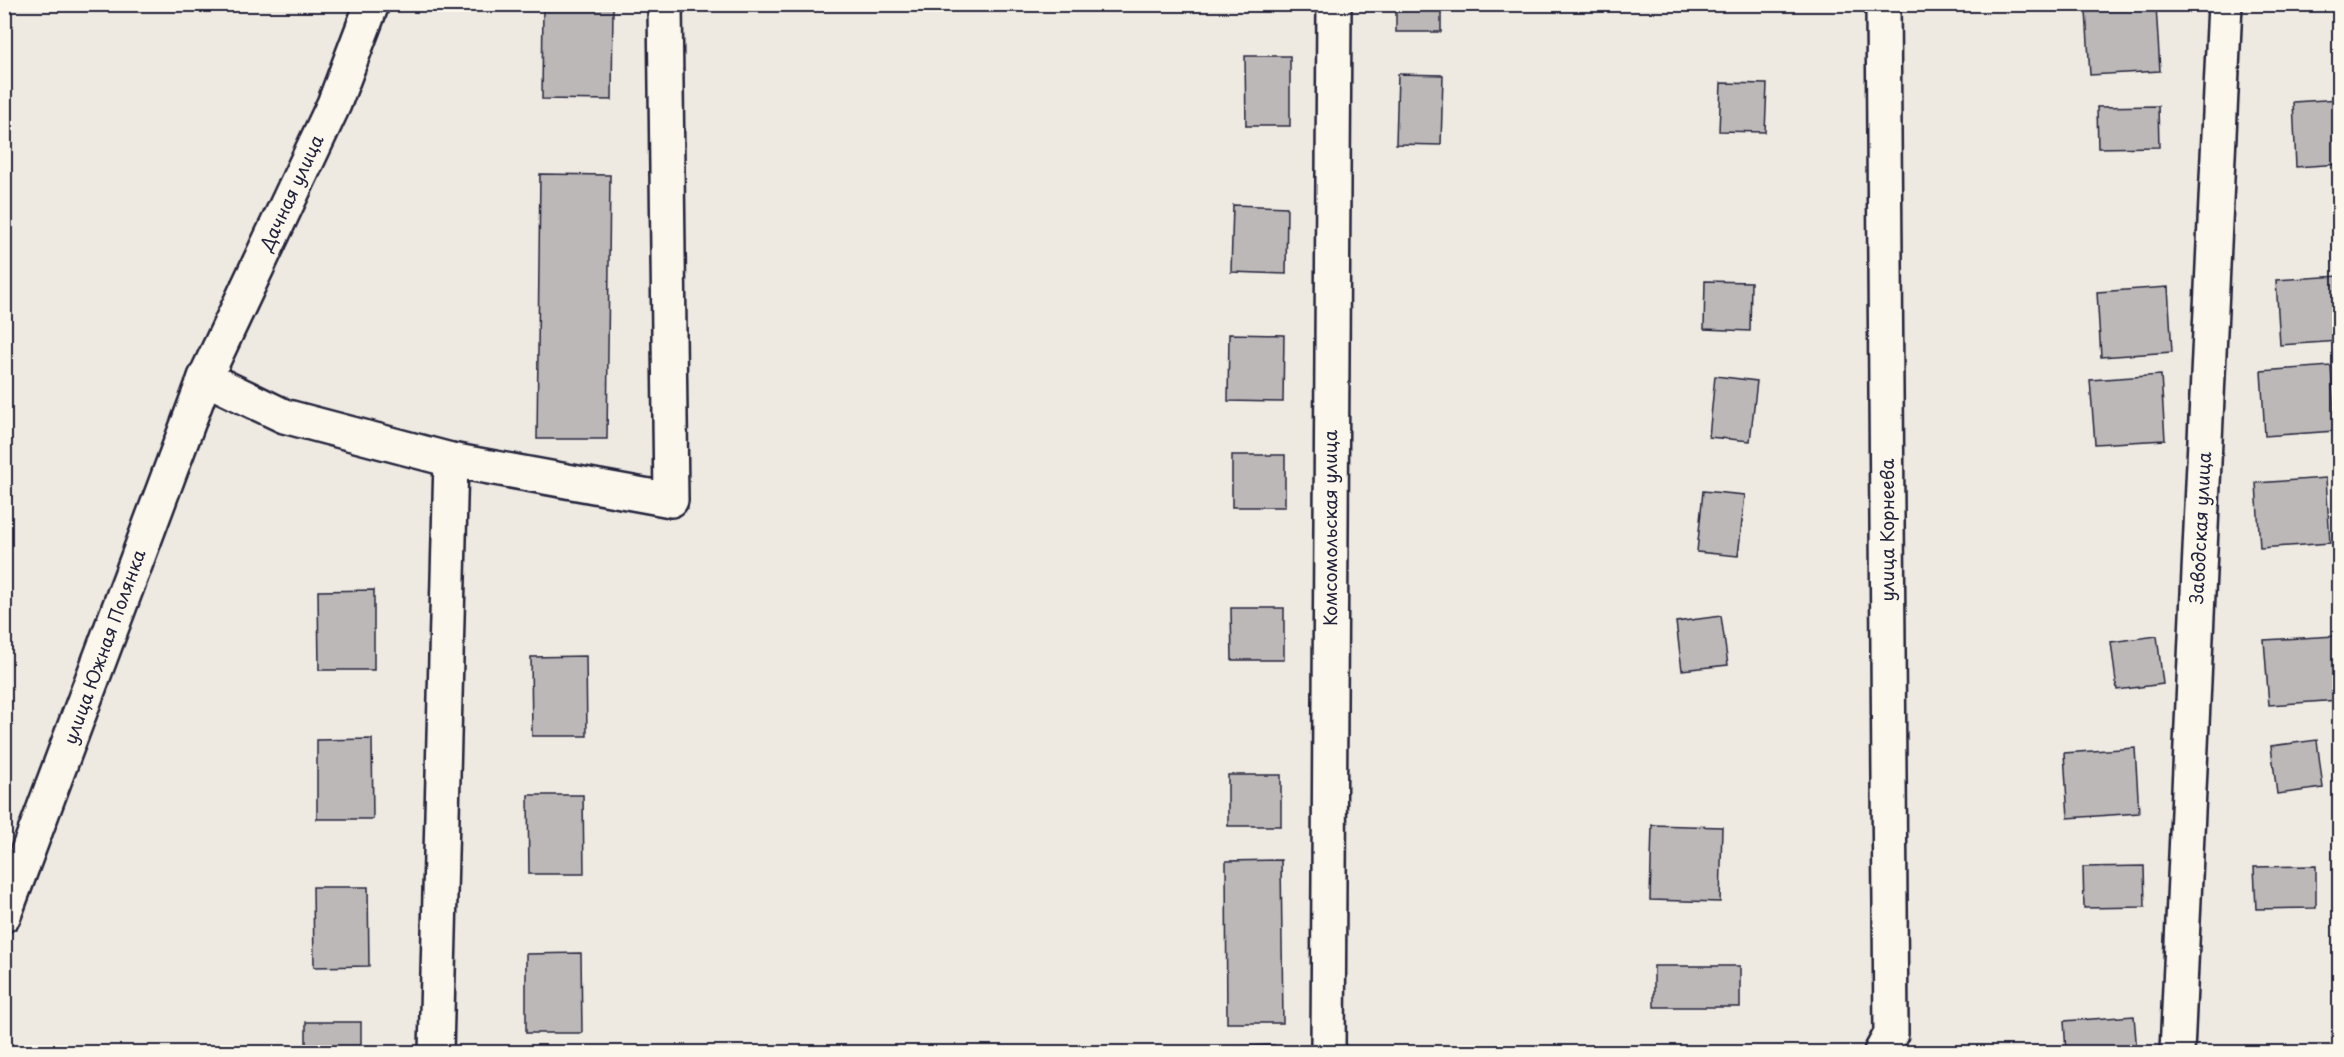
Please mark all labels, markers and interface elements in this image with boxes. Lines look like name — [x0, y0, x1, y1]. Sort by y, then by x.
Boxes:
street label: Дачная улица — [251, 129, 330, 256]
street label: Комсомольская улица — [1316, 429, 1343, 626]
street label: Заводская улица — [2182, 451, 2217, 605]
street label: улица Корнеева — [1873, 458, 1900, 601]
street label: улица Южная Полянка — [56, 545, 152, 748]

